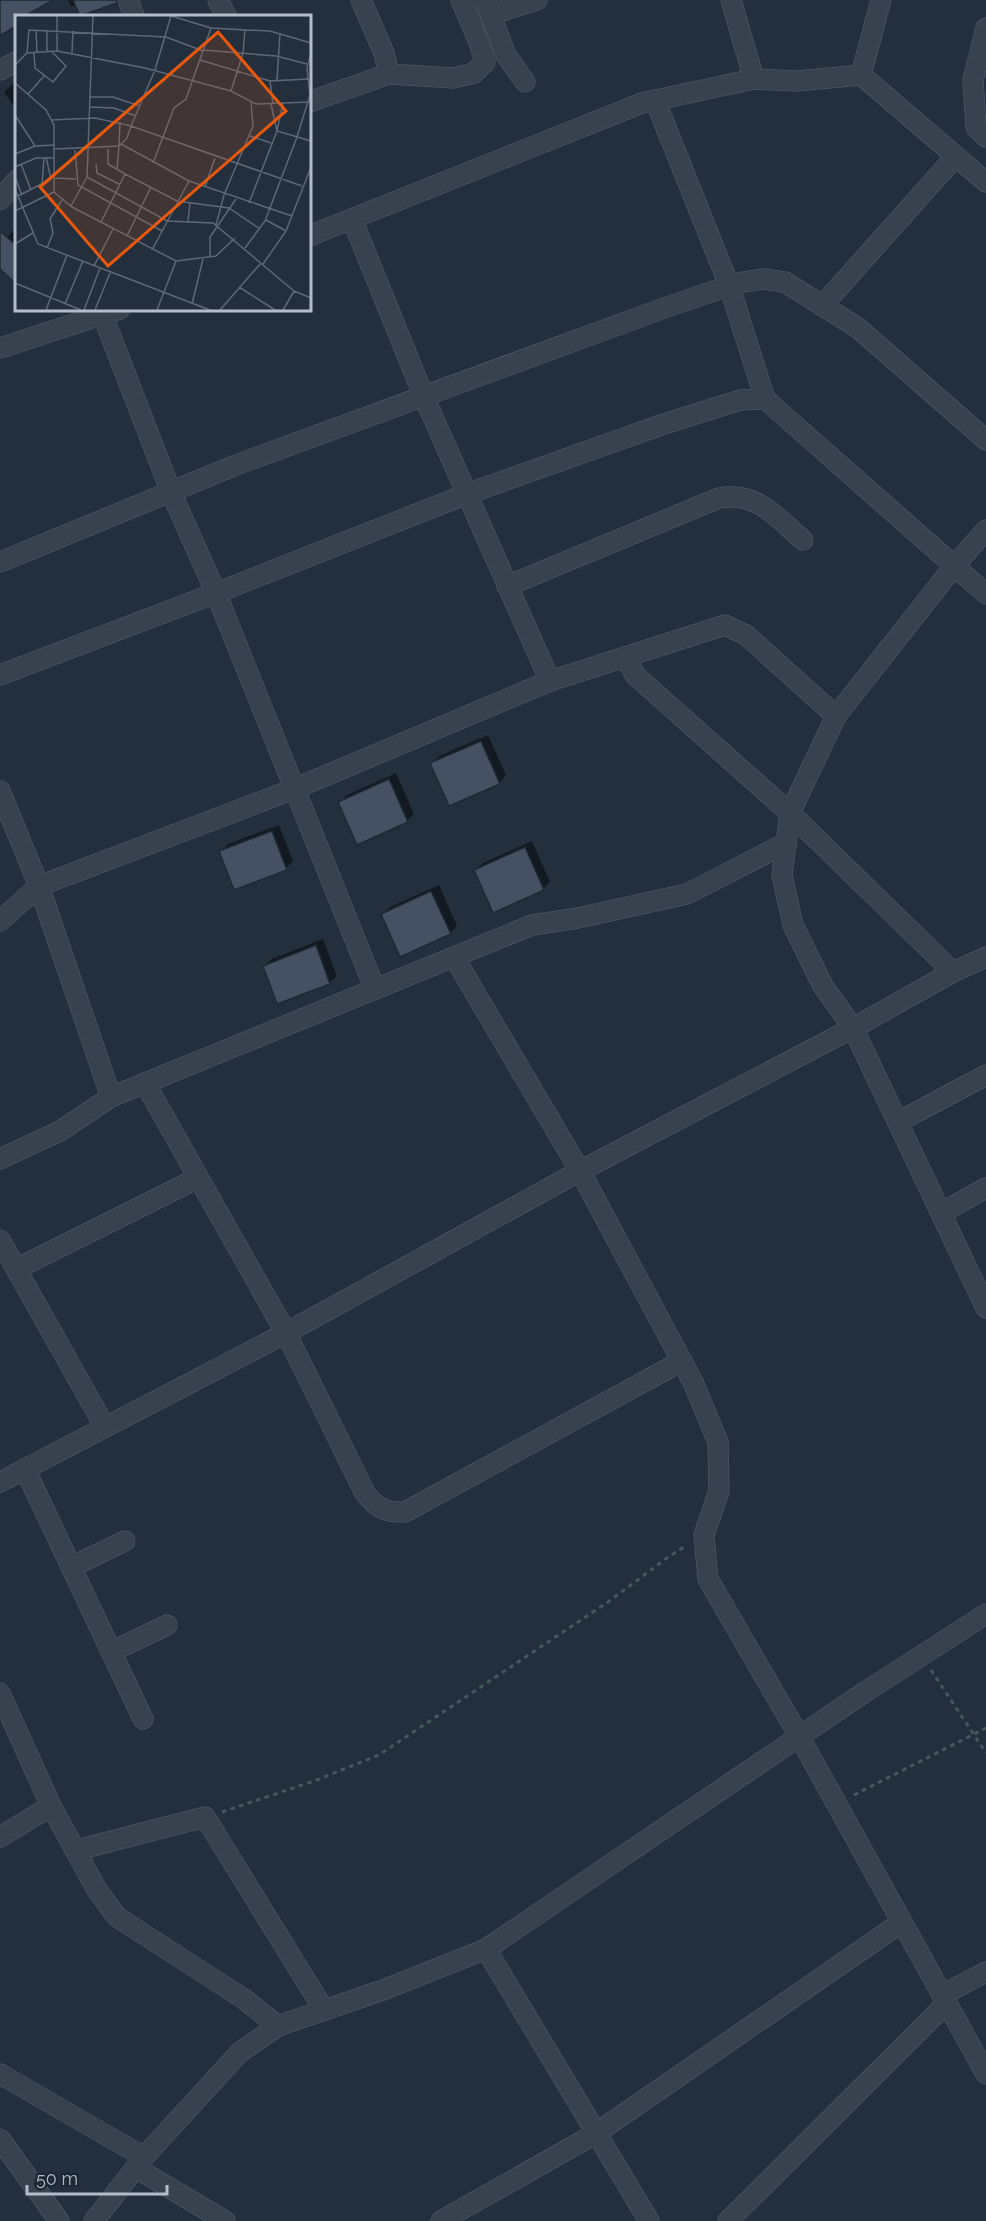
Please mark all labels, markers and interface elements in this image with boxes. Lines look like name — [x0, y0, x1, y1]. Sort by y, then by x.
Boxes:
inset map — [15, 15, 310, 310]
scale bar — [27, 2158, 166, 2196]
text: 50 m — [36, 2168, 78, 2189]

